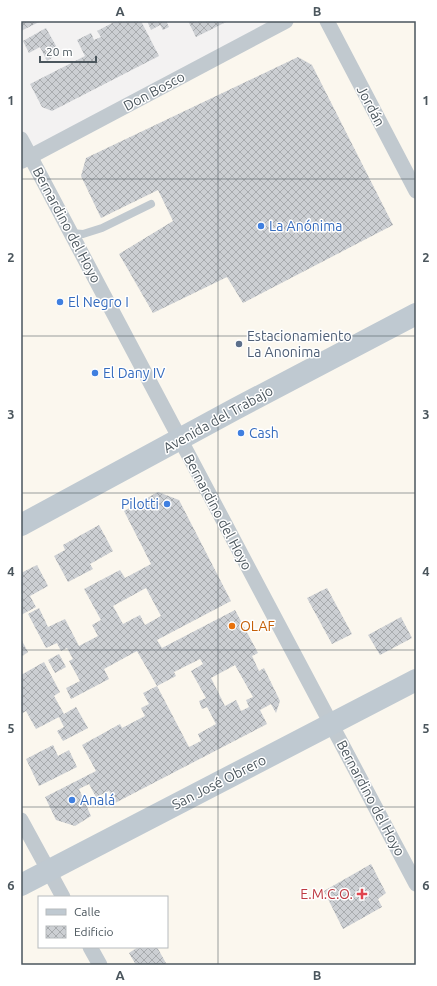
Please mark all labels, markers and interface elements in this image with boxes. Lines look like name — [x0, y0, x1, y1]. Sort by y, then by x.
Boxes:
text: A — [115, 4, 125, 18]
text: B — [313, 4, 322, 18]
scale bar — [40, 38, 96, 64]
text: 20 m — [46, 45, 73, 58]
street label: Don Bosco — [121, 68, 187, 114]
street label: Jordán — [354, 83, 388, 129]
text: 1 — [7, 93, 15, 107]
text: 1 — [422, 93, 430, 107]
street label: Bernardino del Hoyo — [30, 164, 104, 286]
place label: La Anónima — [269, 218, 343, 234]
marker: La Anónima — [256, 221, 266, 231]
text: 2 — [7, 250, 15, 264]
text: 2 — [422, 250, 430, 264]
place label: El Negro I — [68, 294, 129, 310]
marker: El Negro I — [55, 297, 65, 307]
place label: Estacionamiento La Anonima — [247, 328, 352, 360]
marker: Estacionamiento La Anonima — [234, 339, 244, 349]
place label: El Dany IV — [103, 365, 165, 381]
marker: El Dany IV — [90, 368, 100, 378]
street label: Avenida del Trabajo — [160, 382, 276, 456]
text: 3 — [7, 407, 15, 421]
text: 3 — [422, 407, 430, 421]
place label: Cash — [249, 425, 279, 441]
marker: Cash — [236, 428, 246, 438]
street label: Bernardino del Hoyo — [181, 451, 255, 573]
place label: Pilotti — [121, 496, 159, 512]
marker: Pilotti — [162, 499, 172, 509]
text: 4 — [7, 564, 15, 578]
text: 4 — [422, 564, 430, 578]
place label: OLAF — [240, 618, 275, 634]
marker: OLAF — [227, 621, 237, 631]
text: 5 — [7, 721, 15, 735]
text: 5 — [422, 721, 430, 735]
street label: Bernardino del Hoyo — [334, 737, 408, 859]
street label: San José Obrero — [169, 751, 269, 813]
place label: Analá — [80, 792, 115, 808]
marker: Analá — [67, 795, 77, 805]
text: 6 — [7, 878, 15, 892]
text: 6 — [422, 878, 430, 892]
place label: E.M.C.O. — [300, 886, 353, 902]
marker: E.M.C.O. — [356, 888, 368, 900]
legend — [38, 896, 168, 948]
text: Calle — [74, 905, 100, 918]
text: Edificio — [74, 925, 114, 938]
text: A — [115, 968, 125, 982]
text: B — [313, 968, 322, 982]

